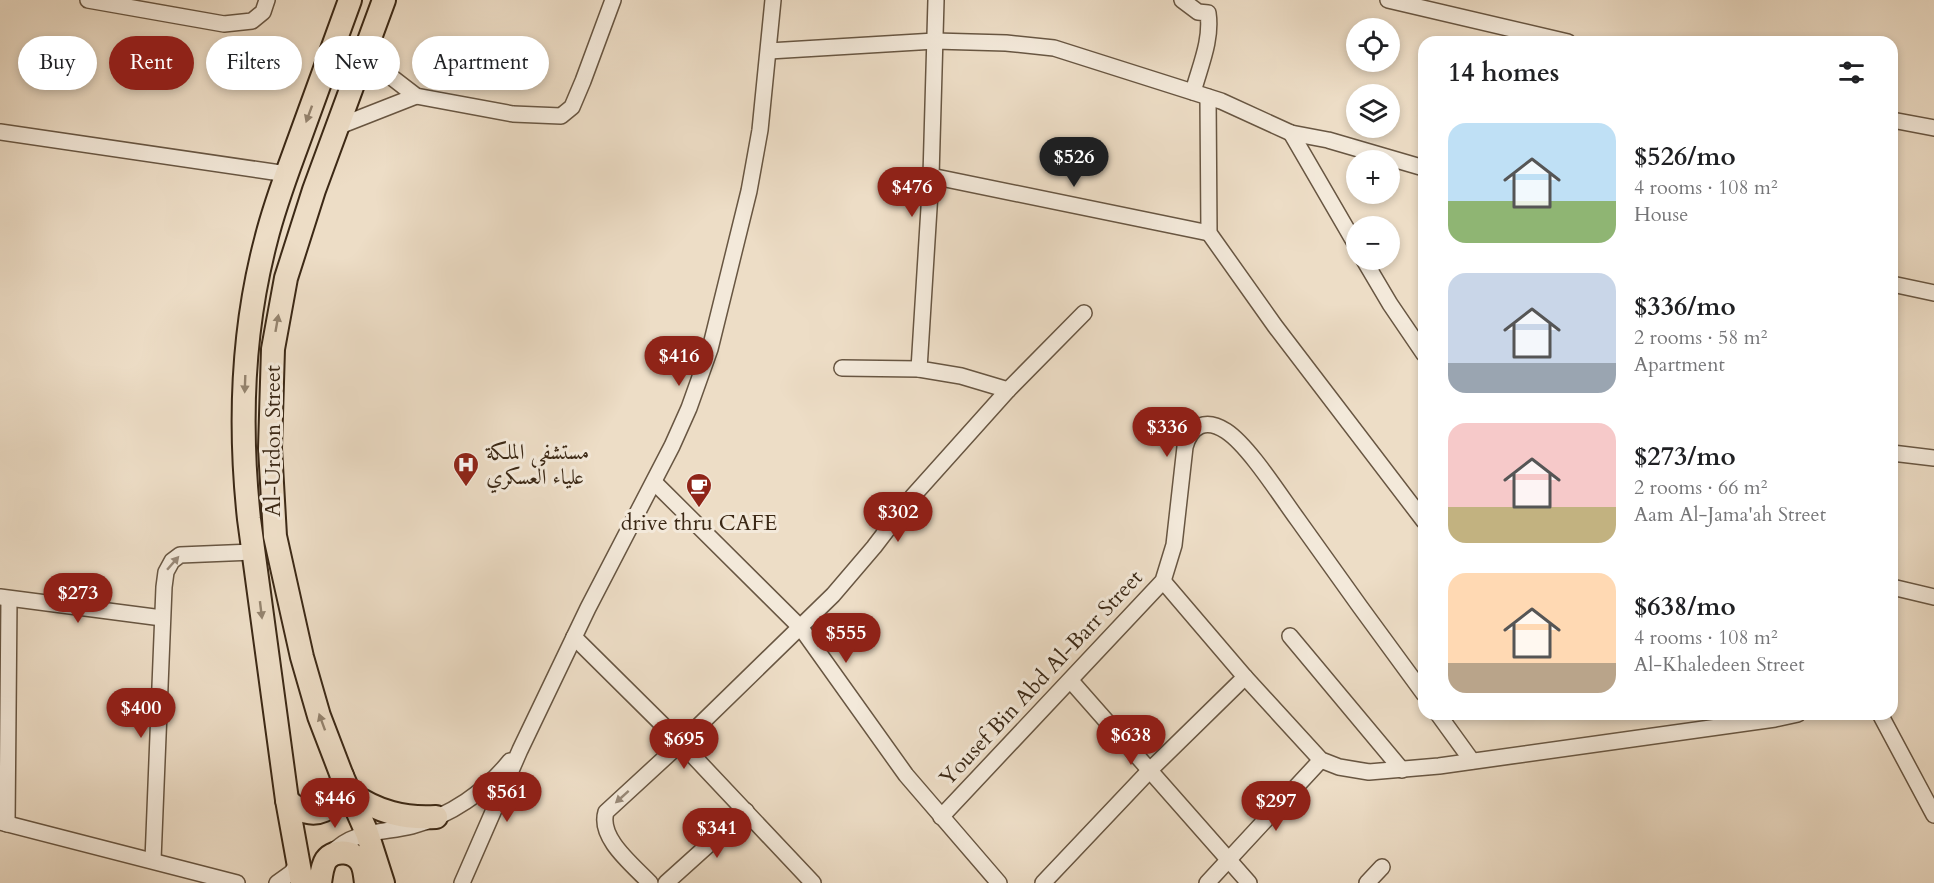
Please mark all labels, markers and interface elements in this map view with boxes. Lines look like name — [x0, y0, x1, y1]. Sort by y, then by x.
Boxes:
map controls — [1346, 18, 1400, 270]
button: locate — [1346, 18, 1400, 72]
chip: Buy — [18, 36, 97, 90]
chip: Rent — [109, 36, 194, 90]
chip: Filters — [206, 36, 302, 90]
chip: New — [314, 36, 400, 90]
chip: Apartment — [412, 36, 549, 90]
text: 14 homes — [1448, 55, 1559, 90]
icon: filters — [1835, 56, 1868, 89]
button: layers — [1346, 84, 1400, 138]
one-way arrow — [303, 105, 313, 123]
pin: $526 — [1038, 137, 1110, 188]
text: $526/mo — [1634, 139, 1736, 174]
text: $526 — [1054, 143, 1094, 170]
icon: home — [1496, 147, 1568, 219]
button: + — [1346, 150, 1400, 204]
pin: $476 — [876, 167, 948, 218]
text: $476 — [892, 173, 932, 200]
text: 4 rooms · 108 m² — [1634, 174, 1778, 201]
text: House — [1634, 201, 1688, 228]
button: − — [1346, 216, 1400, 270]
text: $336/mo — [1634, 289, 1736, 324]
icon: home — [1496, 297, 1568, 369]
one-way arrow — [273, 314, 282, 333]
text: 2 rooms · 58 m² — [1634, 324, 1767, 351]
pin: $416 — [643, 336, 715, 387]
text: $416 — [659, 342, 699, 369]
text: Apartment — [1634, 351, 1725, 378]
street label: Al-Urdon Street — [258, 365, 288, 517]
one-way arrow — [240, 375, 249, 394]
pin: $336 — [1131, 407, 1203, 458]
text: $336 — [1147, 413, 1187, 440]
place label: مستشفى الملكة علياء العسكري — [485, 437, 589, 494]
text: $273/mo — [1634, 439, 1736, 474]
icon: home — [1496, 447, 1568, 519]
hospital icon: مستشفى الملكة علياء العسكري — [451, 450, 481, 488]
cafe icon: drive thru CAFE — [684, 471, 714, 509]
text: 2 rooms · 66 m² — [1634, 474, 1767, 501]
pin: $302 — [862, 492, 934, 543]
text: $302 — [878, 498, 918, 525]
text: Aam Al-Jama'ah Street — [1634, 501, 1826, 528]
place label: drive thru CAFE — [621, 508, 777, 538]
one-way arrow — [166, 556, 179, 571]
street label: Yousef Bin Abd Al-Barr Street — [933, 563, 1149, 793]
pin: $273 — [42, 573, 114, 624]
text: $273 — [58, 579, 98, 606]
text: $638/mo — [1634, 589, 1736, 624]
icon: home — [1496, 597, 1568, 669]
one-way arrow — [257, 600, 266, 619]
pin: $555 — [810, 613, 882, 664]
text: $555 — [826, 619, 866, 646]
text: 4 rooms · 108 m² — [1634, 624, 1778, 651]
text: Al-Khaledeen Street — [1634, 651, 1805, 678]
pin: $400 — [105, 688, 177, 739]
text: $400 — [121, 694, 161, 721]
one-way arrow — [316, 712, 326, 730]
pin: $638 — [1095, 715, 1167, 766]
pin: $695 — [648, 719, 720, 770]
text: $638 — [1111, 721, 1151, 748]
text: $695 — [664, 725, 704, 752]
pin: $561 — [471, 772, 543, 823]
pin: $446 — [299, 778, 371, 829]
text: $561 — [487, 778, 527, 805]
pin: $297 — [1240, 781, 1312, 832]
text: $446 — [315, 784, 355, 811]
text: $297 — [1256, 787, 1296, 814]
one-way arrow — [615, 790, 630, 804]
pin: $341 — [681, 808, 753, 859]
text: $341 — [697, 814, 737, 841]

